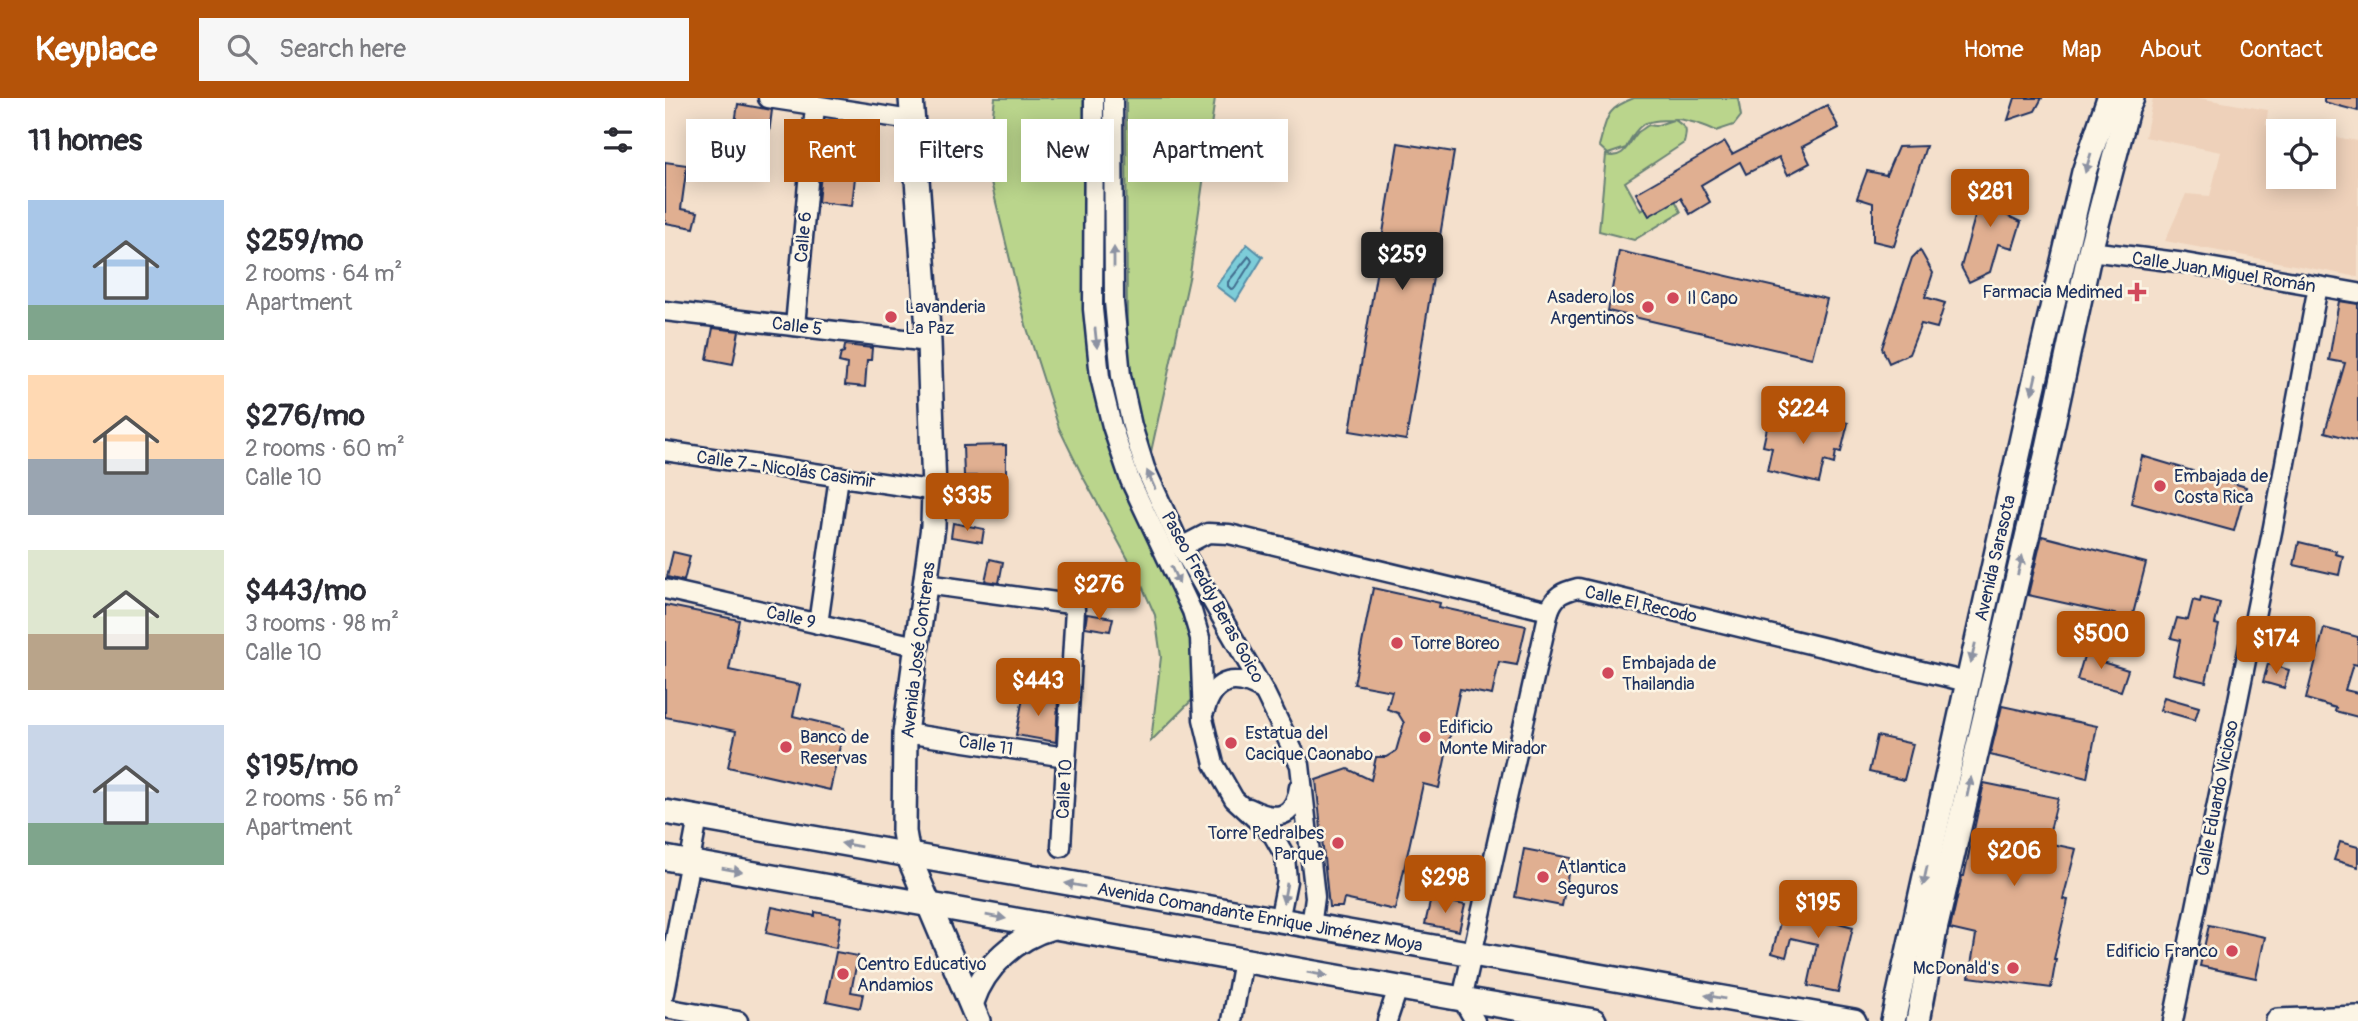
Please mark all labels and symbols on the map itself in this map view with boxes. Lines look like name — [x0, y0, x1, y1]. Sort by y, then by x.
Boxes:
one-way arrow — [2082, 152, 2092, 173]
pin: $281 — [1949, 170, 2031, 229]
street label: Calle 6 — [790, 210, 817, 264]
pin: $259 — [1361, 232, 1443, 292]
one-way arrow — [1108, 246, 1119, 268]
street label: Calle Juan Miguel Román — [2130, 247, 2318, 298]
place label: Farmacia Medimed — [1982, 281, 2123, 304]
marker: Farmacia Medimed — [2129, 284, 2145, 300]
place label: Asadero los Argentinos — [1546, 286, 1634, 330]
place label: Il Capo — [1687, 287, 1738, 310]
marker: Il Capo — [1665, 290, 1681, 306]
place label: Lavanderia La Paz — [905, 296, 986, 340]
marker: Asadero los Argentinos — [1640, 299, 1656, 315]
marker: Lavanderia La Paz — [883, 309, 899, 325]
street label: Calle 5 — [770, 312, 823, 341]
one-way arrow — [1091, 327, 1102, 349]
one-way arrow — [2028, 373, 2039, 395]
pin: $224 — [1762, 386, 1844, 446]
street label: Calle 7 - Nicolás Casimir — [695, 446, 877, 494]
place label: Embajada de Costa Rica — [2174, 465, 2268, 509]
one-way arrow — [1145, 470, 1157, 490]
pin: $335 — [926, 474, 1008, 533]
marker: Embajada de Costa Rica — [2152, 478, 2168, 494]
street label: Avenida Sarasota — [1970, 493, 2021, 623]
street label: Paseo Freddy Beras Goico — [1156, 507, 1269, 687]
one-way arrow — [2015, 554, 2026, 576]
street label: Avenida José Contreras — [896, 561, 941, 739]
pin: $276 — [1058, 562, 1140, 622]
one-way arrow — [1169, 565, 1181, 585]
street label: Calle El Recodo — [1582, 580, 1700, 629]
street label: Calle 9 — [764, 601, 818, 634]
pin: $500 — [2060, 612, 2142, 671]
pin: $174 — [2235, 616, 2317, 676]
place label: Torre Boreo — [1411, 632, 1500, 655]
marker: Torre Boreo — [1389, 635, 1405, 651]
one-way arrow — [1968, 643, 1979, 665]
place label: Embajada de Thailandia — [1622, 652, 1716, 696]
pin: $443 — [997, 658, 1079, 718]
marker: Embajada de Thailandia — [1600, 665, 1616, 681]
place label: Edificio Monte Mirador — [1439, 716, 1548, 760]
street label: Calle Eduardo Vicioso — [2191, 718, 2244, 878]
place label: Estatua del Cacique Caonabo — [1245, 722, 1373, 766]
place label: Banco de Reservas — [800, 726, 869, 770]
marker: Edificio Monte Mirador — [1417, 729, 1433, 745]
street label: Calle 11 — [957, 730, 1015, 761]
marker: Estatua del Cacique Caonabo — [1223, 735, 1239, 751]
marker: Banco de Reservas — [778, 739, 794, 755]
street label: Calle 10 — [1051, 758, 1078, 820]
one-way arrow — [1964, 776, 1975, 798]
place label: Torre Pedralbes Parque — [1207, 822, 1324, 866]
pin: $206 — [1973, 828, 2055, 888]
marker: Torre Pedralbes Parque — [1330, 835, 1346, 851]
one-way arrow — [840, 839, 862, 850]
pin: $298 — [1404, 856, 1486, 915]
place label: Atlantica Seguros — [1557, 856, 1626, 900]
one-way arrow — [721, 864, 743, 875]
one-way arrow — [1919, 865, 1930, 887]
marker: Atlantica Seguros — [1535, 869, 1551, 885]
street label: Avenida Comandante Enrique Jiménez Moya — [1095, 878, 1424, 957]
one-way arrow — [1064, 879, 1086, 890]
pin: $195 — [1777, 880, 1859, 940]
one-way arrow — [1279, 882, 1290, 904]
one-way arrow — [985, 911, 1007, 922]
place label: Edificio Franco — [2106, 940, 2218, 963]
marker: Edificio Franco — [2224, 943, 2240, 959]
place label: Centro Educativo Andamios — [857, 953, 987, 997]
place label: McDonald's — [1913, 957, 1999, 980]
marker: McDonald's — [2005, 960, 2021, 976]
marker: Centro Educativo Andamios — [835, 966, 851, 982]
one-way arrow — [1306, 968, 1328, 979]
one-way arrow — [1704, 991, 1726, 1002]

